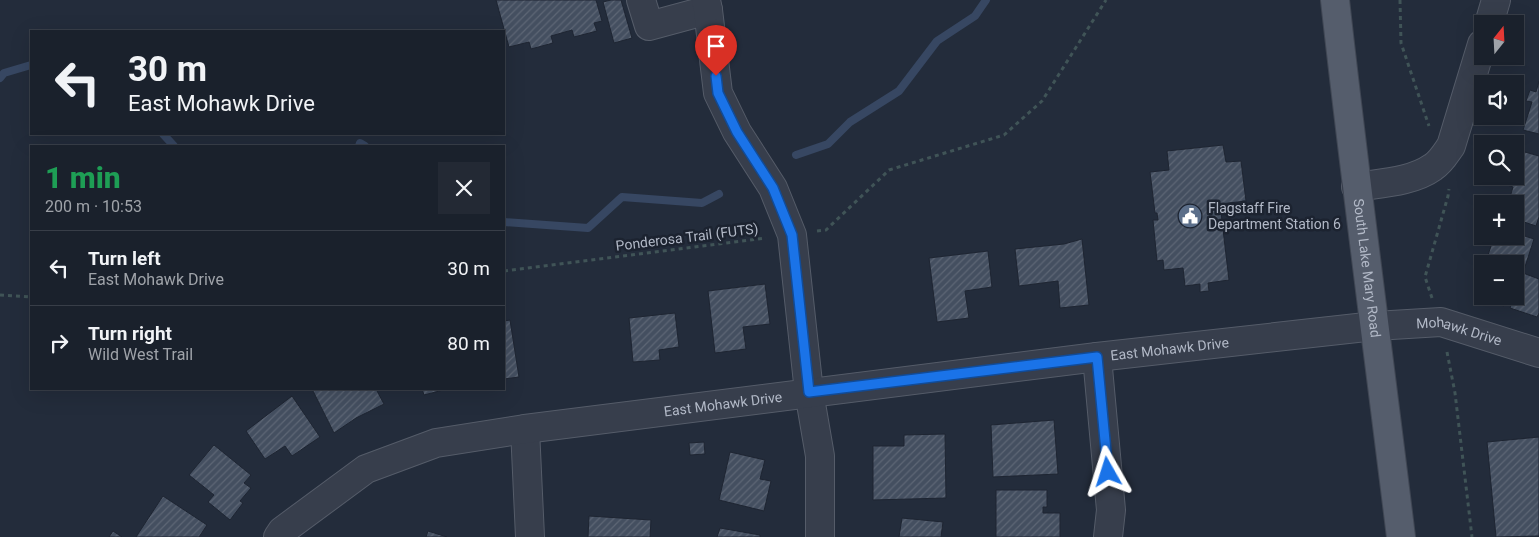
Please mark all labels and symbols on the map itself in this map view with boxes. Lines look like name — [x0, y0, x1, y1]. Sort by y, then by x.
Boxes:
north arrow — [1474, 15, 1524, 65]
pin — [695, 25, 737, 76]
street label: South Lake Mary Road — [1351, 198, 1384, 338]
place label: Flagstaff Fire Department Station 6 — [1208, 200, 1341, 232]
public building icon: Flagstaff Fire Department Station 6 — [1177, 203, 1203, 229]
street label: Ponderosa Trail (FUTS) — [615, 220, 759, 255]
street label: Mohawk Drive — [1416, 314, 1504, 349]
street label: East Mohawk Drive — [1110, 334, 1230, 363]
street label: East Mohawk Drive — [663, 389, 783, 419]
position arrow — [1081, 445, 1133, 497]

